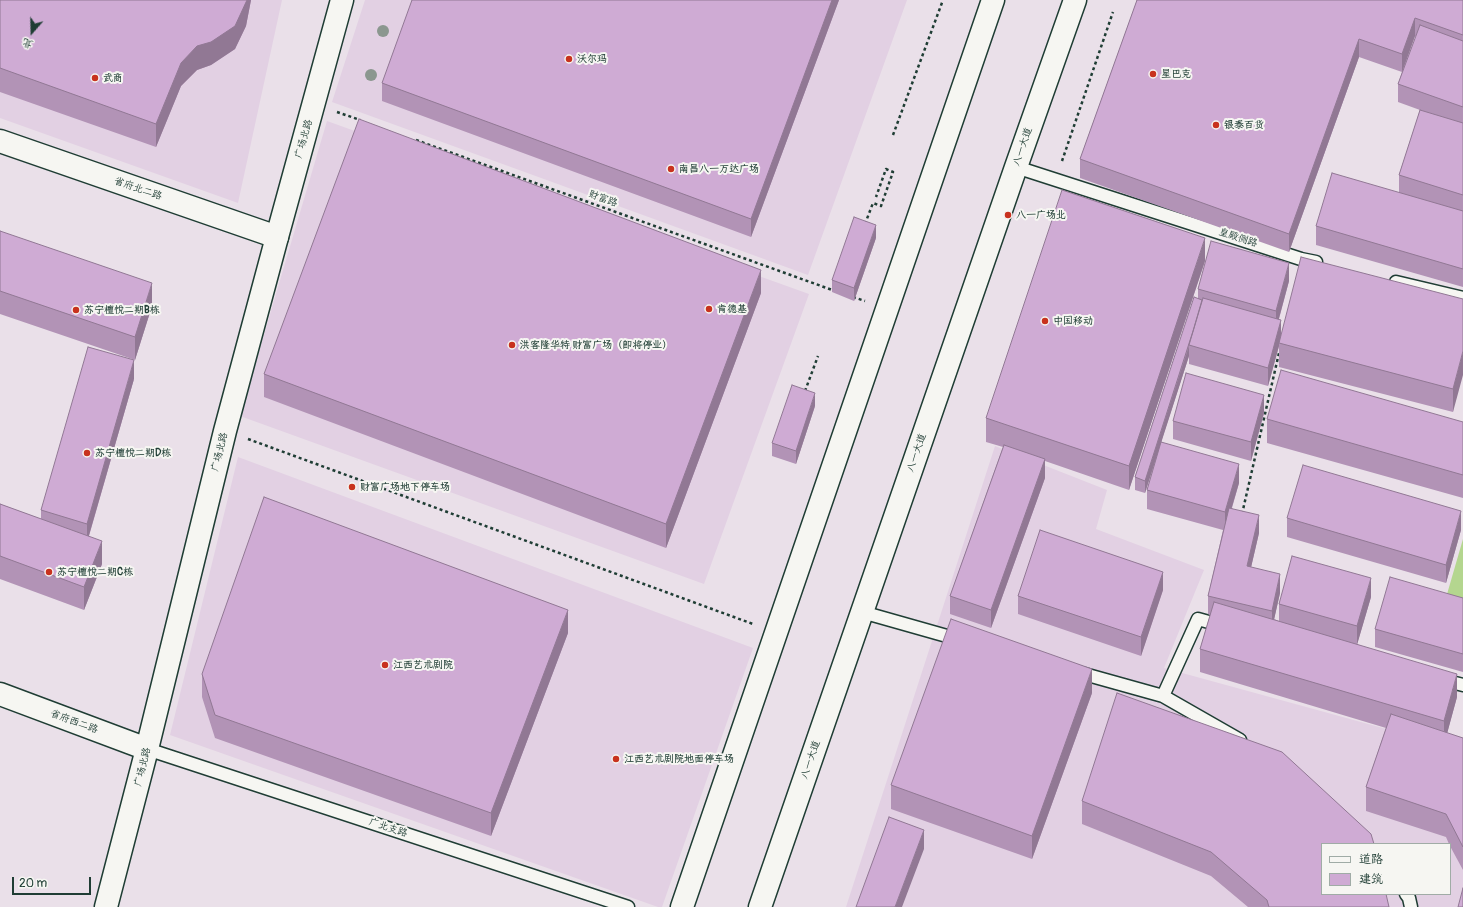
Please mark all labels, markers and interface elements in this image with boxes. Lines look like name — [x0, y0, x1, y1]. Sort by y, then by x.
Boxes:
north arrow — [12, 12, 52, 52]
text: 北 — [20, 36, 35, 52]
place label: 沃尔玛 — [577, 53, 607, 65]
marker: 沃尔玛 — [564, 54, 574, 64]
place label: 星巴克 — [1161, 68, 1191, 80]
marker: 星巴克 — [1148, 69, 1158, 79]
place label: 武商 — [103, 72, 123, 84]
marker: 武商 — [90, 73, 100, 83]
street label: 广场北路 — [293, 118, 315, 160]
place label: 银泰百货 — [1224, 119, 1264, 131]
marker: 银泰百货 — [1211, 120, 1221, 130]
street label: 八一大道 — [1011, 126, 1035, 168]
place label: 南昌八一万达广场 — [679, 163, 759, 175]
marker: 南昌八一万达广场 — [666, 164, 676, 174]
street label: 省府北二路 — [112, 175, 164, 203]
street label: 财富路 — [587, 188, 619, 210]
place label: 八一广场北 — [1016, 209, 1066, 221]
marker: 八一广场北 — [1003, 210, 1013, 220]
street label: 皇殿侧路 — [1217, 226, 1259, 250]
place label: 肯德基 — [717, 303, 747, 315]
place label: 苏宁檀悦二期B栋 — [84, 304, 160, 316]
marker: 肯德基 — [704, 304, 714, 314]
marker: 苏宁檀悦二期B栋 — [71, 305, 81, 315]
place label: 中国移动 — [1053, 315, 1093, 327]
marker: 中国移动 — [1040, 316, 1050, 326]
place label: 洪客隆华特 财富广场（即将停业） — [520, 339, 672, 351]
marker: 洪客隆华特 财富广场（即将停业） — [507, 340, 517, 350]
street label: 广场北路 — [209, 431, 231, 473]
street label: 八一大道 — [905, 432, 929, 474]
place label: 苏宁檀悦二期D栋 — [95, 447, 171, 459]
marker: 苏宁檀悦二期D栋 — [82, 448, 92, 458]
place label: 财富广场地下停车场 — [360, 481, 450, 493]
marker: 财富广场地下停车场 — [347, 482, 357, 492]
place label: 苏宁檀悦二期C栋 — [57, 566, 133, 578]
marker: 苏宁檀悦二期C栋 — [44, 567, 54, 577]
place label: 江西艺术剧院 — [393, 659, 453, 671]
marker: 江西艺术剧院 — [380, 660, 390, 670]
street label: 省府西二路 — [48, 708, 100, 736]
street label: 八一大道 — [799, 739, 823, 781]
street label: 广场北路 — [132, 746, 154, 788]
place label: 江西艺术剧院地面停车场 — [624, 753, 734, 765]
marker: 江西艺术剧院地面停车场 — [611, 754, 621, 764]
street label: 广北支路 — [367, 816, 409, 840]
legend — [1321, 843, 1451, 895]
text: 道路 — [1359, 852, 1383, 867]
scale bar — [14, 869, 93, 895]
text: 建筑 — [1359, 872, 1383, 887]
text: 20 m — [19, 876, 47, 891]

